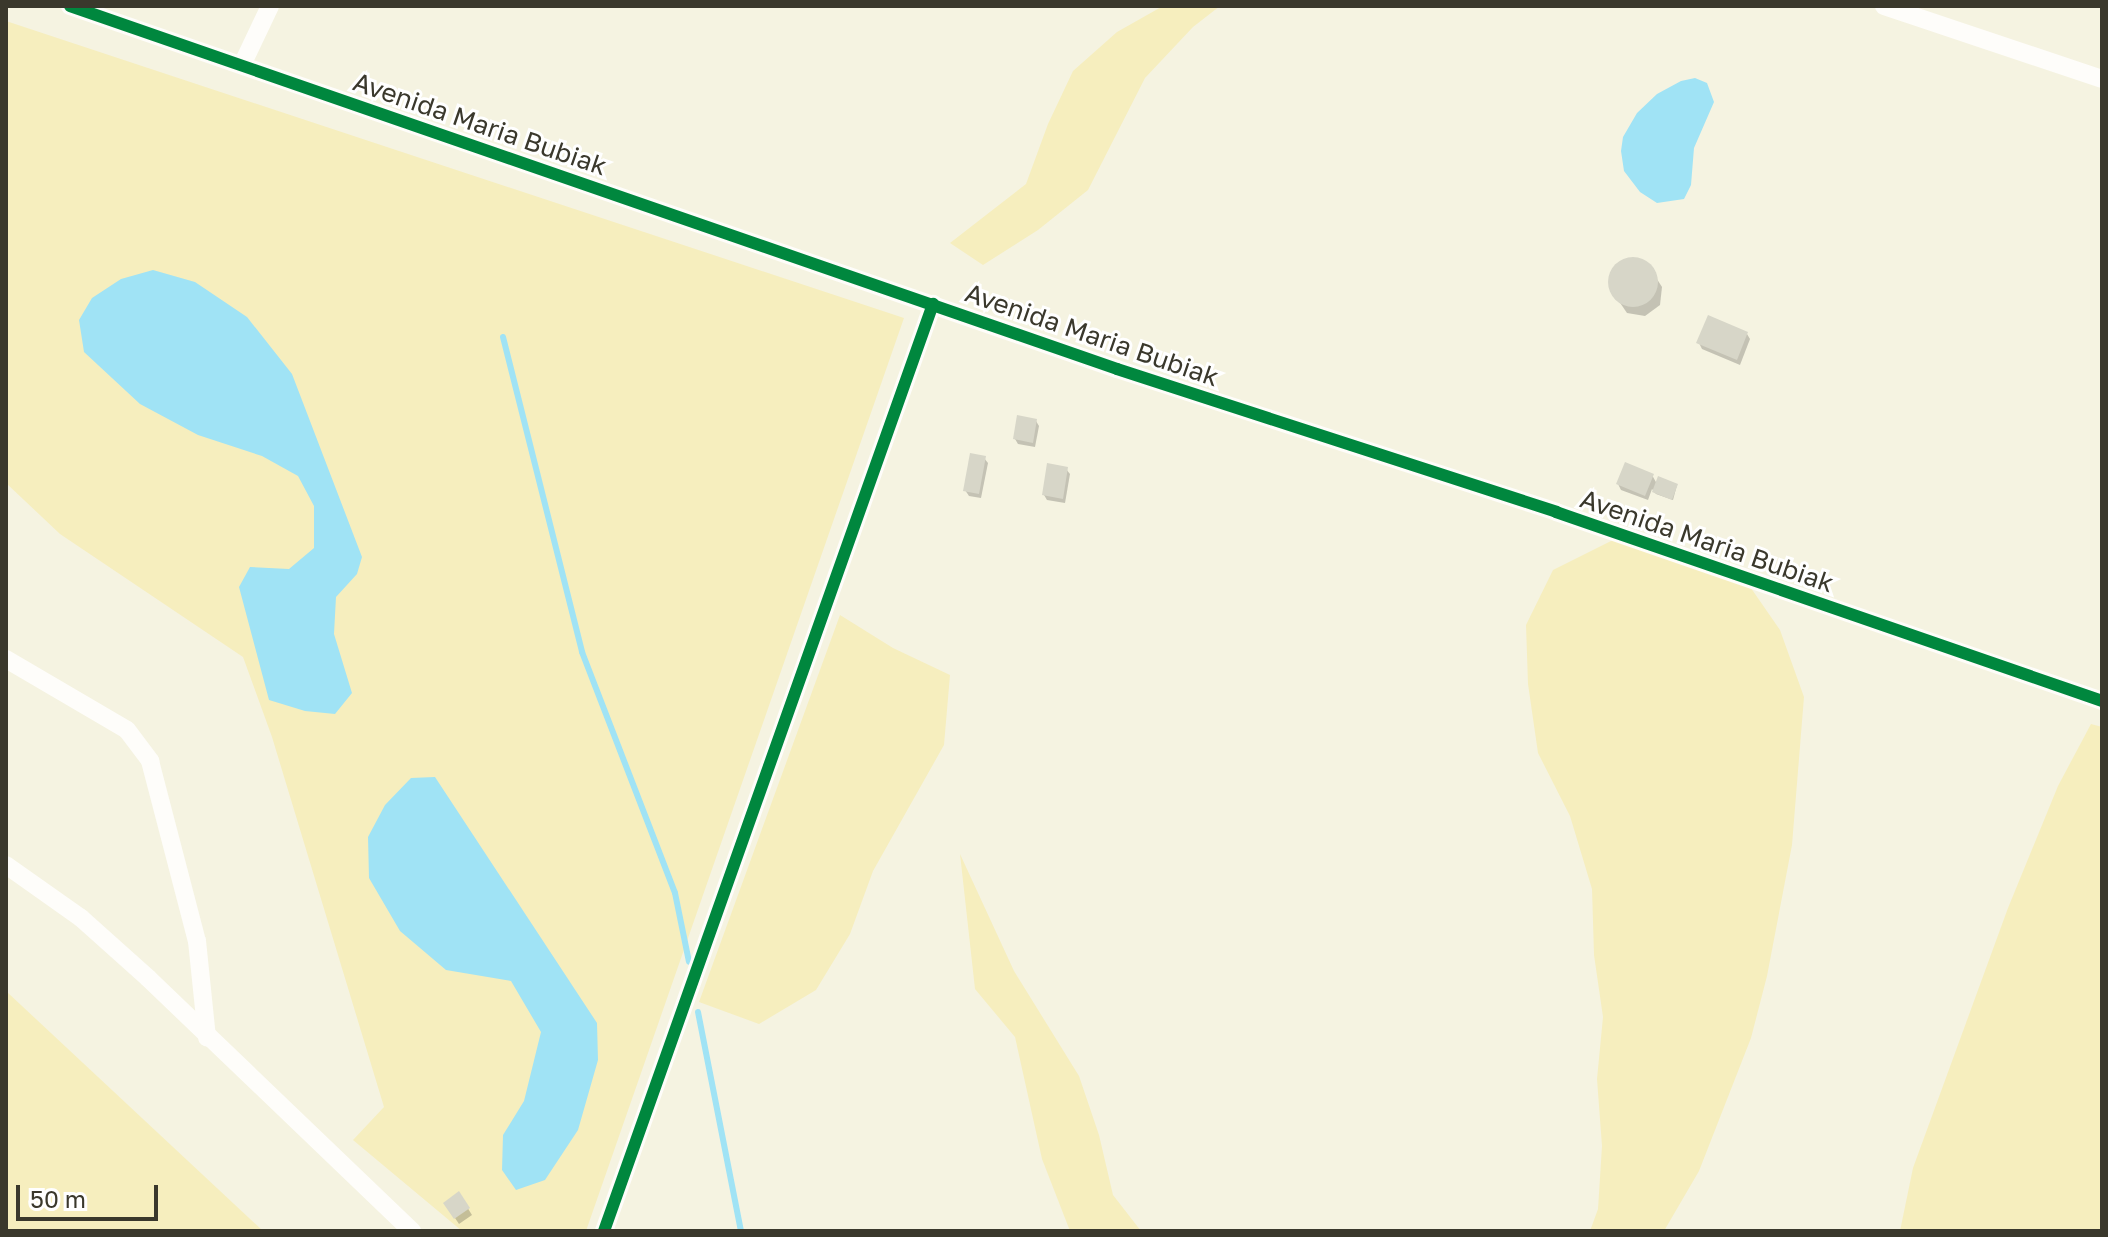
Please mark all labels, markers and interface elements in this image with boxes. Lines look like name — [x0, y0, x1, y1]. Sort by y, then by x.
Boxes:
street label: Avenida Maria Bubiak — [349, 66, 611, 182]
street label: Avenida Maria Bubiak — [961, 277, 1223, 393]
street label: Avenida Maria Bubiak — [1576, 483, 1838, 599]
scale bar — [20, 1169, 162, 1219]
text: 50 m — [30, 1184, 86, 1213]

